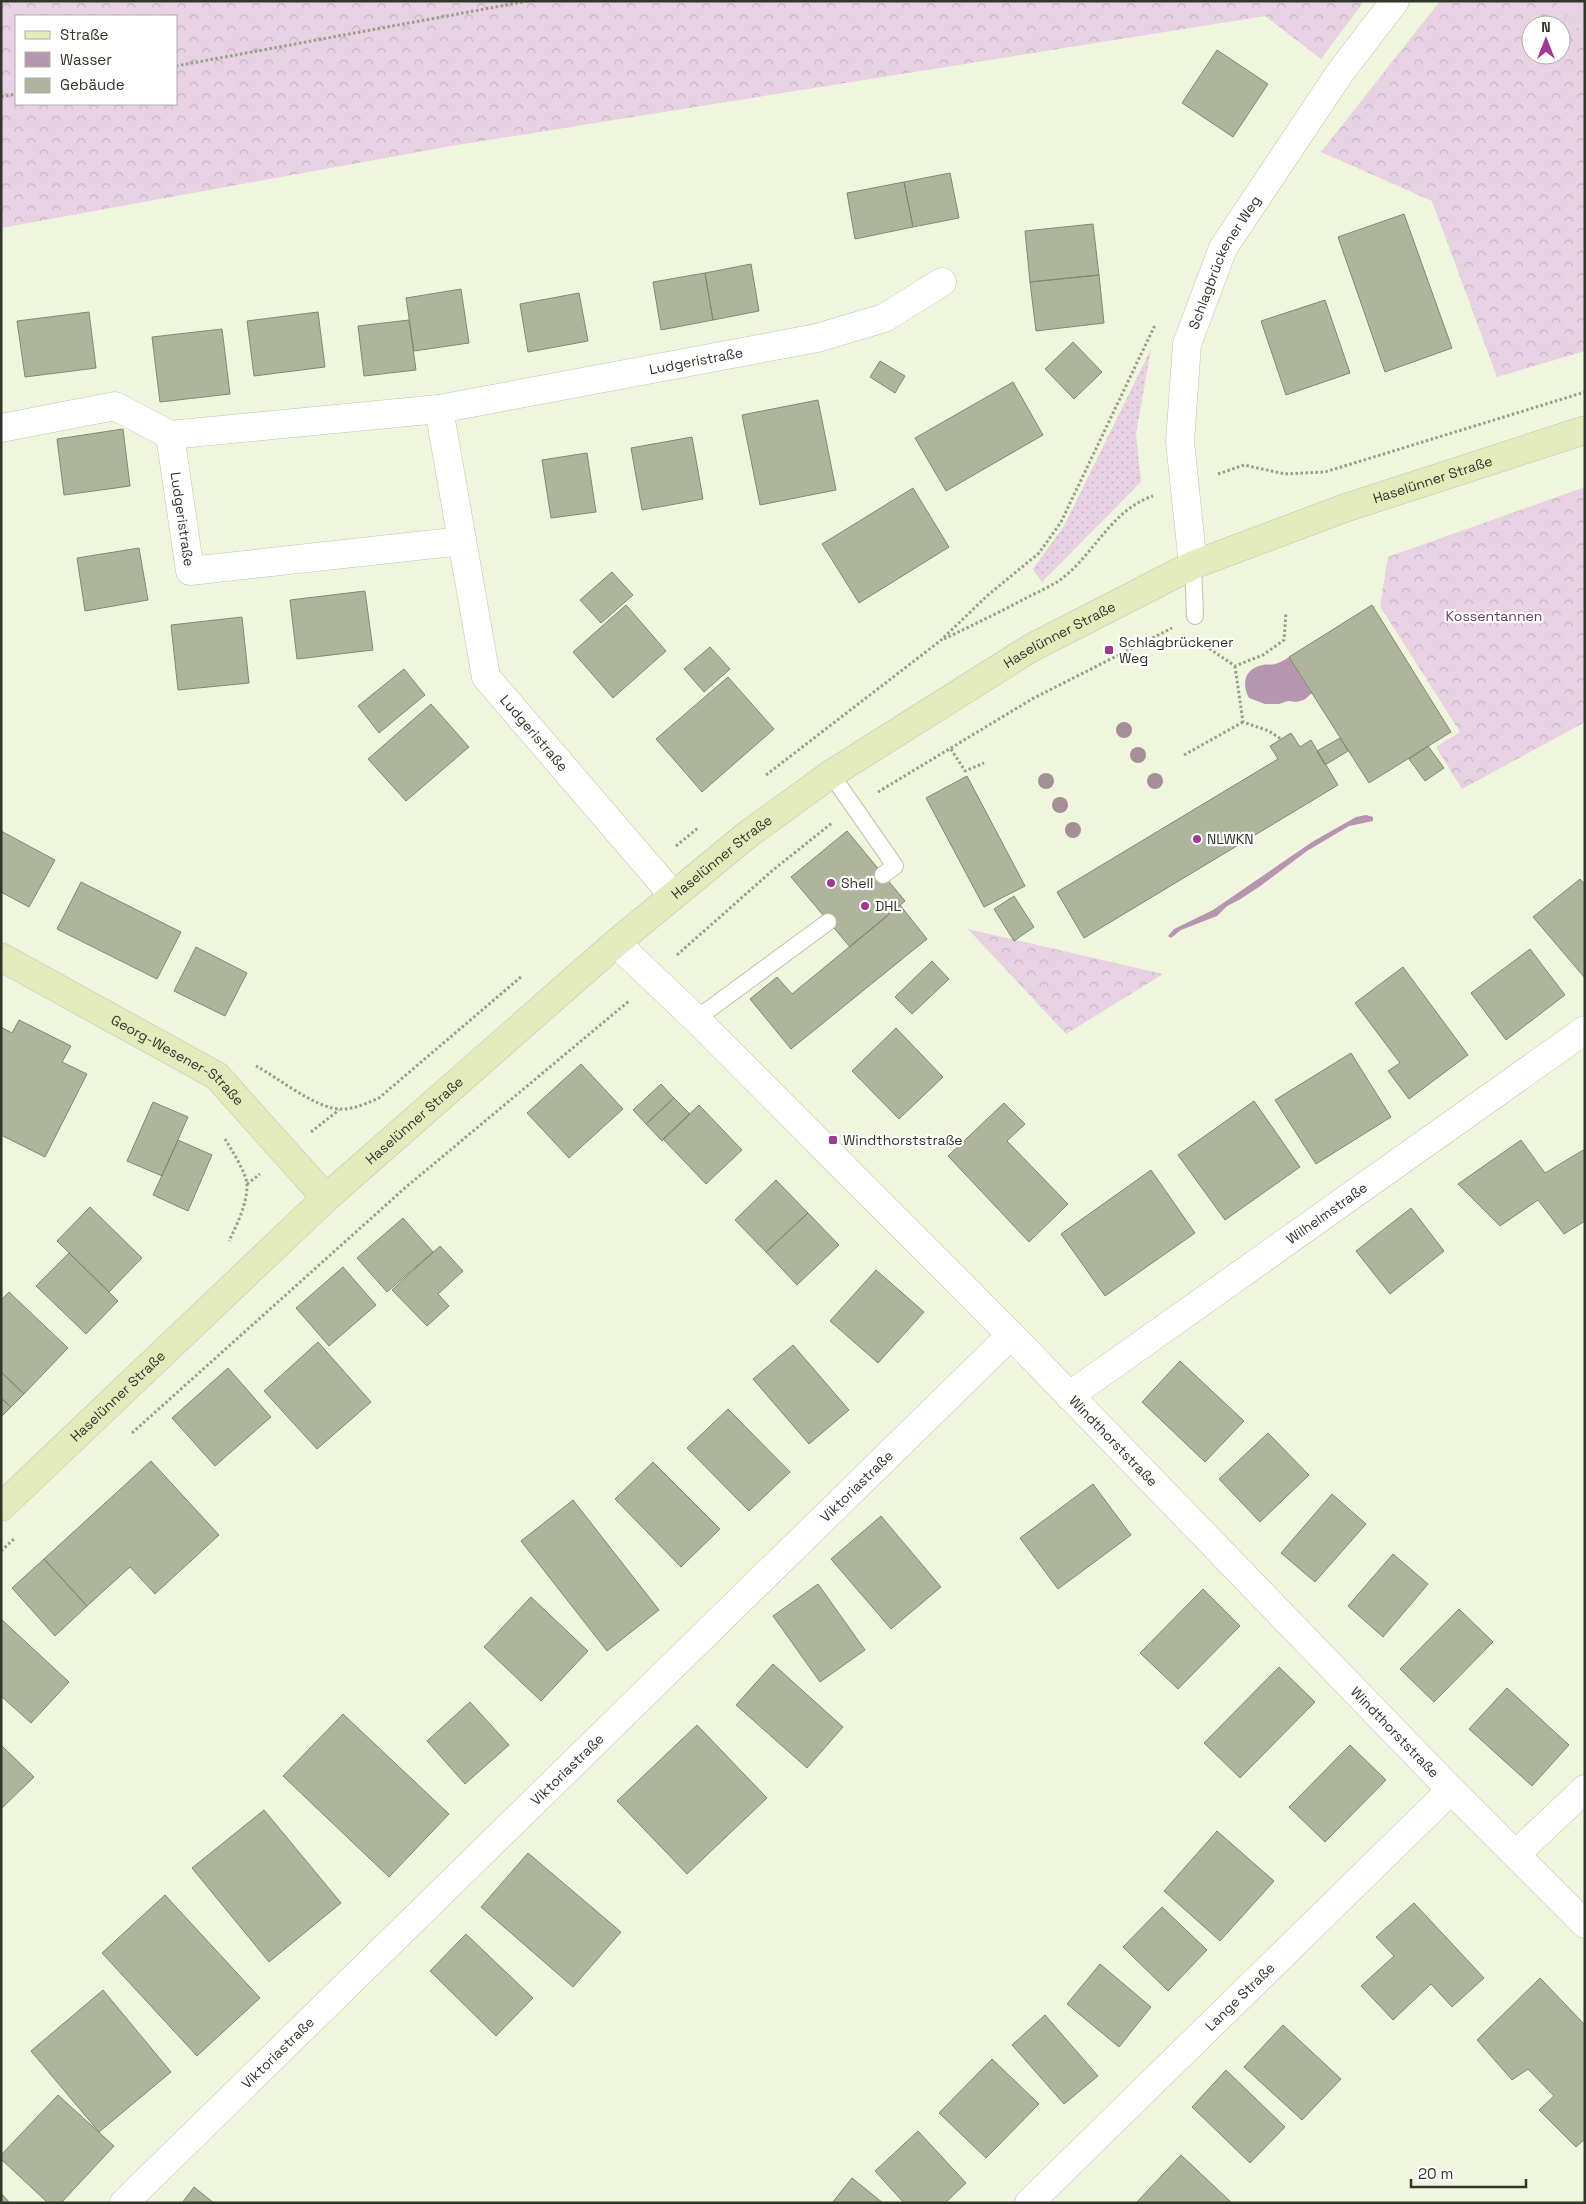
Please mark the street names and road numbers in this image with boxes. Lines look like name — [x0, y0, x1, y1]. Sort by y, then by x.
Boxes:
street label: Schlagbrückener Weg — [1184, 192, 1265, 332]
street label: Ludgeristraße — [648, 343, 744, 378]
street label: Haselünner Straße — [1371, 452, 1495, 507]
street label: Ludgeristraße — [167, 471, 198, 567]
street label: Haselünner Straße — [1000, 597, 1118, 672]
street label: Ludgeristraße — [496, 691, 572, 775]
street label: Haselünner Straße — [667, 811, 776, 903]
street label: Georg-Wesener-Straße — [108, 1010, 248, 1109]
street label: Haselünner Straße — [362, 1073, 467, 1168]
street label: Wilhelmstraße — [1283, 1178, 1371, 1248]
street label: Haselünner Straße — [66, 1347, 169, 1445]
street label: Windthorststraße — [1065, 1392, 1162, 1490]
street label: Viktoriastraße — [816, 1446, 897, 1526]
street label: Windthorststraße — [1347, 1683, 1443, 1781]
street label: Viktoriastraße — [527, 1730, 607, 1809]
street label: Lange Straße — [1201, 1959, 1278, 2035]
street label: Viktoriastraße — [237, 2013, 318, 2092]

